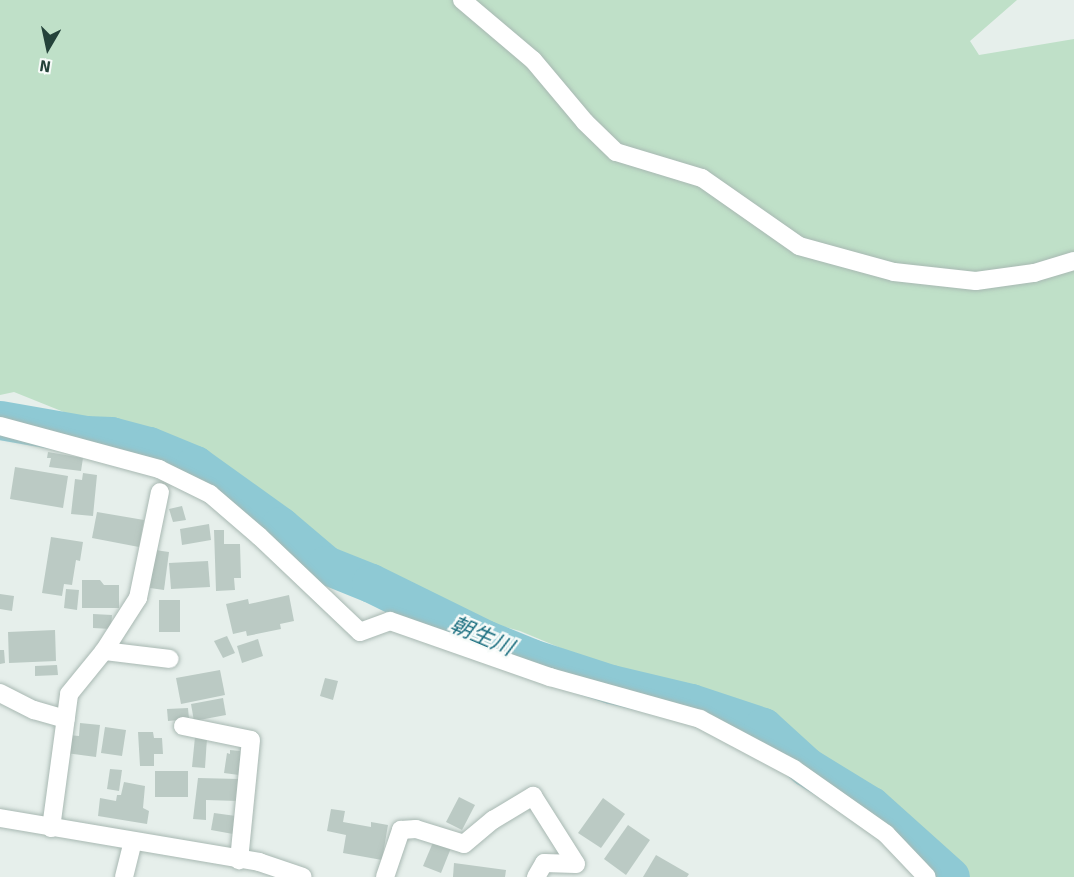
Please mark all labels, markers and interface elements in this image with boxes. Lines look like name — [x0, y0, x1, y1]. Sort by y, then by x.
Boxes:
north arrow — [18, 18, 78, 78]
text: N — [38, 55, 52, 77]
water label: 朝生川 — [446, 611, 518, 661]

